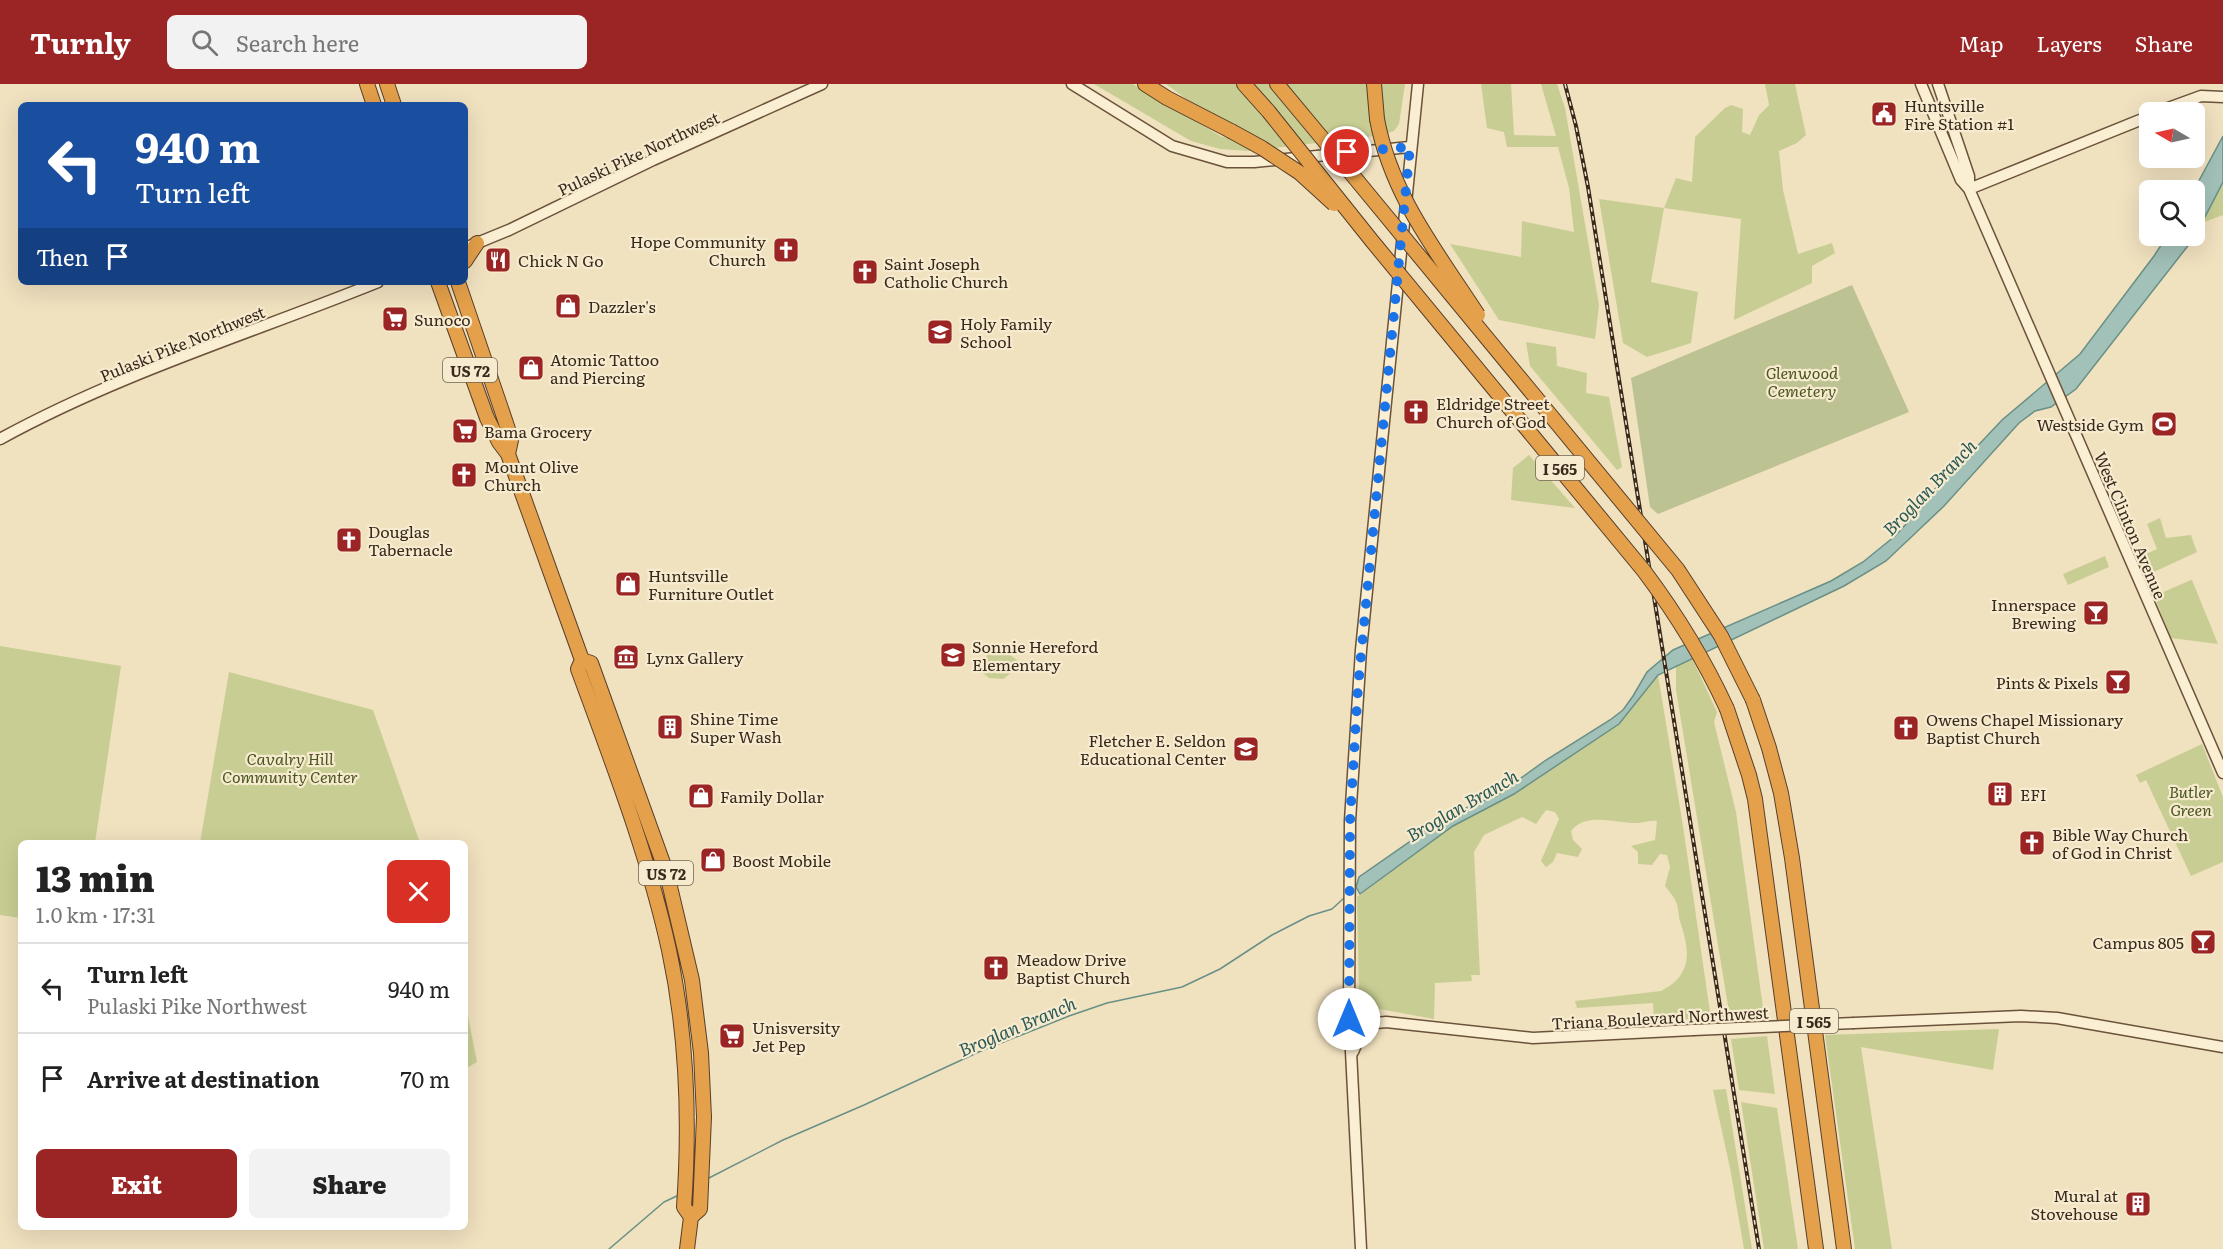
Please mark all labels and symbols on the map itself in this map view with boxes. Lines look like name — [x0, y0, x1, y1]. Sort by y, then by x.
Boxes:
place label: Huntsville Fire Station #1 — [1904, 93, 2014, 135]
public building icon: Huntsville Fire Station #1 — [1869, 99, 1899, 129]
north arrow — [2139, 102, 2205, 168]
street label: Pulaski Pike Northwest — [553, 105, 723, 201]
pin — [1321, 126, 1372, 177]
place label: Hope Community Church — [630, 229, 767, 271]
church icon: Hope Community Church — [771, 235, 801, 265]
restaurant icon: Chick N Go — [483, 245, 513, 275]
place label: Chick N Go — [518, 248, 604, 272]
place label: Saint Joseph Catholic Church — [884, 251, 1009, 293]
church icon: Saint Joseph Catholic Church — [850, 257, 880, 287]
shop icon: Dazzler's — [553, 291, 583, 321]
place label: Dazzler's — [588, 294, 656, 318]
street label: Pulaski Pike Northwest — [96, 299, 269, 387]
supermarket icon: Sunoco — [380, 304, 410, 334]
place label: Sunoco — [414, 307, 471, 331]
place label: Holy Family School — [960, 311, 1053, 353]
school or university icon: Holy Family School — [925, 317, 955, 347]
place label: Atomic Tattoo and Piercing — [550, 347, 659, 389]
shop icon: Atomic Tattoo and Piercing — [516, 353, 546, 383]
road number: US 72 — [443, 358, 497, 382]
park label: Glenwood Cemetery — [1766, 360, 1839, 402]
place label: Eldridge Street Church of God — [1436, 391, 1550, 433]
church icon: Eldridge Street Church of God — [1401, 397, 1431, 427]
sports icon: Westside Gym — [2149, 409, 2179, 439]
place label: Westside Gym — [2036, 412, 2144, 436]
supermarket icon: Bama Grocery — [450, 416, 480, 446]
place label: Bama Grocery — [484, 419, 593, 443]
water label: Broglan Branch — [1876, 432, 1983, 541]
street label: West Clinton Avenue — [2089, 447, 2173, 603]
place label: Mount Olive Church — [484, 454, 579, 496]
road number: I 565 — [1536, 456, 1584, 480]
church icon: Mount Olive Church — [449, 460, 479, 490]
place label: Douglas Tabernacle — [368, 519, 453, 561]
church icon: Douglas Tabernacle — [334, 525, 364, 555]
place label: Huntsville Furniture Outlet — [648, 563, 775, 605]
shop icon: Huntsville Furniture Outlet — [613, 569, 643, 599]
place label: Innerspace Brewing — [1991, 592, 2076, 634]
bar icon: Innerspace Brewing — [2081, 598, 2111, 628]
place label: Sonnie Hereford Elementary — [972, 634, 1098, 676]
school or university icon: Sonnie Hereford Elementary — [938, 640, 968, 670]
museum icon: Lynx Gallery — [611, 642, 641, 672]
place label: Lynx Gallery — [646, 645, 744, 669]
bar icon: Pints & Pixels — [2103, 667, 2133, 697]
place label: Pints & Pixels — [1996, 670, 2098, 694]
place label: Shine Time Super Wash — [690, 706, 782, 748]
place label: Owens Chapel Missionary Baptist Church — [1926, 707, 2124, 749]
building icon: Shine Time Super Wash — [655, 712, 685, 742]
church icon: Owens Chapel Missionary Baptist Church — [1891, 713, 1921, 743]
place label: Fletcher E. Seldon Educational Center — [1080, 728, 1226, 770]
school or university icon: Fletcher E. Seldon Educational Center — [1231, 734, 1261, 764]
park label: Cavalry Hill Community Center — [222, 746, 358, 788]
water label: Broglan Branch — [1401, 762, 1523, 848]
building icon: EFI — [1985, 779, 2015, 809]
park label: Butler Green — [2169, 779, 2213, 821]
shop icon: Family Dollar — [686, 781, 716, 811]
place label: EFI — [2020, 782, 2047, 806]
place label: Family Dollar — [720, 784, 824, 808]
place label: Bible Way Church of God in Christ — [2052, 822, 2189, 864]
church icon: Bible Way Church of God in Christ — [2017, 828, 2047, 858]
shop icon: Boost Mobile — [698, 845, 728, 875]
place label: Boost Mobile — [732, 848, 831, 872]
road number: US 72 — [639, 861, 693, 885]
bar icon: Campus 805 — [2188, 927, 2218, 957]
place label: Campus 805 — [2093, 930, 2184, 954]
place label: Meadow Drive Baptist Church — [1016, 947, 1131, 989]
church icon: Meadow Drive Baptist Church — [981, 953, 1011, 983]
position arrow — [1317, 987, 1381, 1051]
water label: Broglan Branch — [954, 989, 1080, 1063]
street label: Triana Boulevard Northwest — [1551, 999, 1770, 1035]
road number: I 565 — [1790, 1009, 1838, 1033]
place label: Unisversity Jet Pep — [752, 1015, 841, 1057]
supermarket icon: Unisversity Jet Pep — [717, 1021, 747, 1051]
place label: Mural at Stovehouse — [2030, 1183, 2119, 1225]
building icon: Mural at Stovehouse — [2123, 1189, 2153, 1219]

